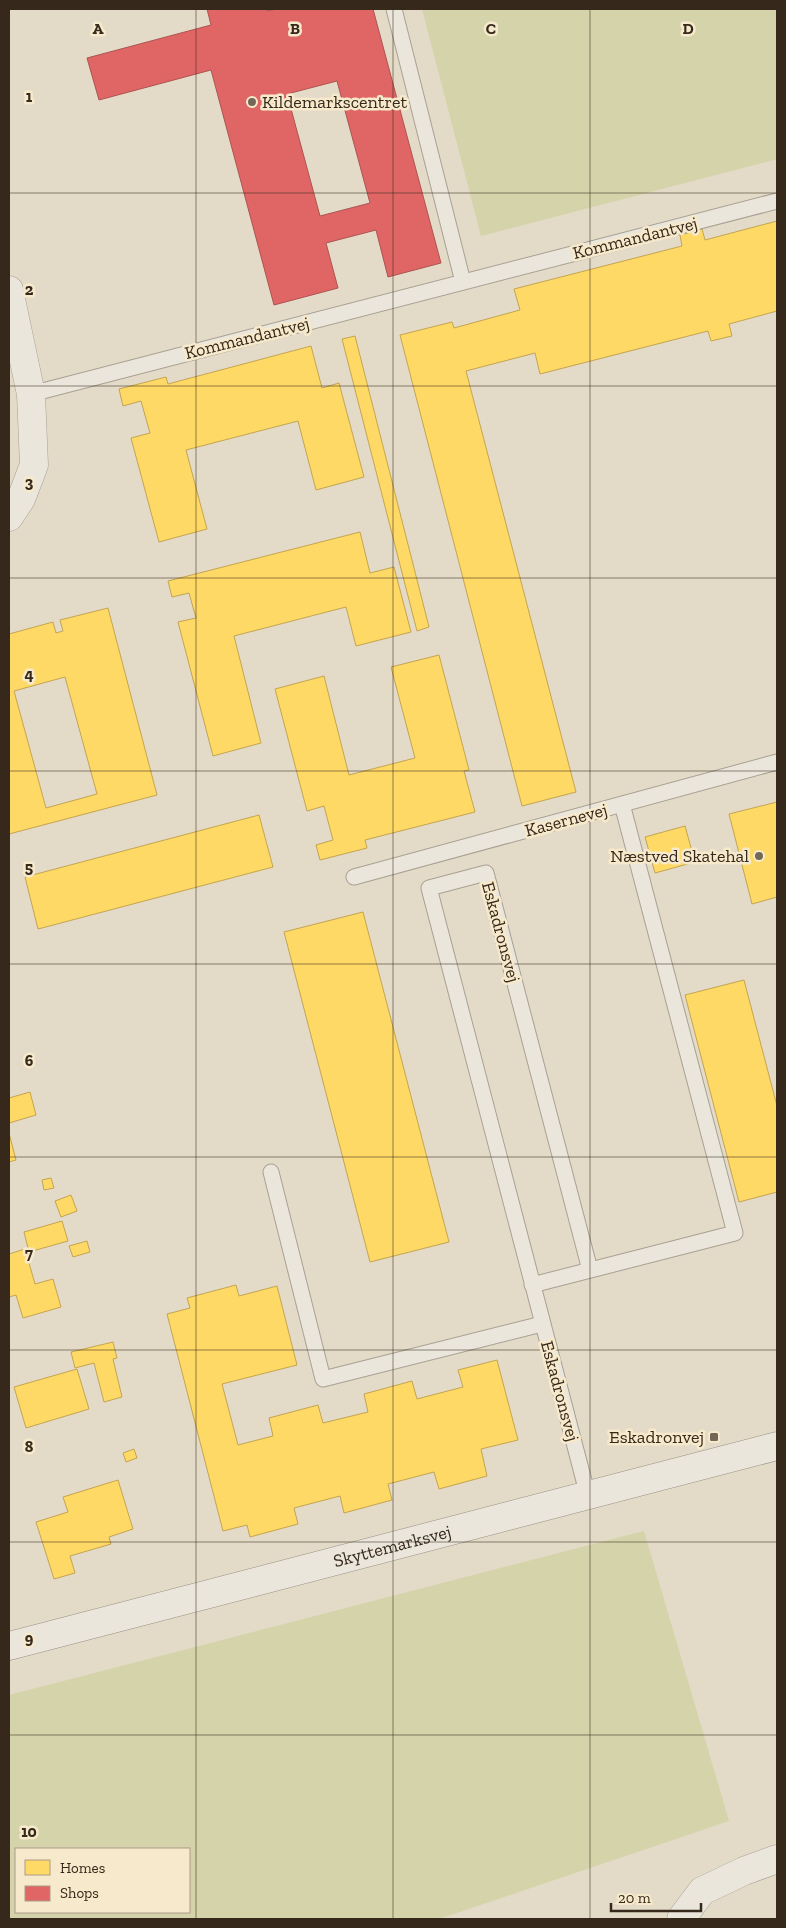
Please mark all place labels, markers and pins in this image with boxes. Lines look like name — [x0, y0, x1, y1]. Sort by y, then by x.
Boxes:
place label: Kildemarkscentret — [262, 91, 407, 113]
marker: Kildemarkscentret — [246, 96, 258, 108]
place label: Næstved Skatehal — [610, 845, 749, 867]
marker: Næstved Skatehal — [753, 850, 765, 862]
place label: Eskadronvej — [609, 1426, 704, 1448]
marker: Eskadronvej — [708, 1431, 720, 1443]

